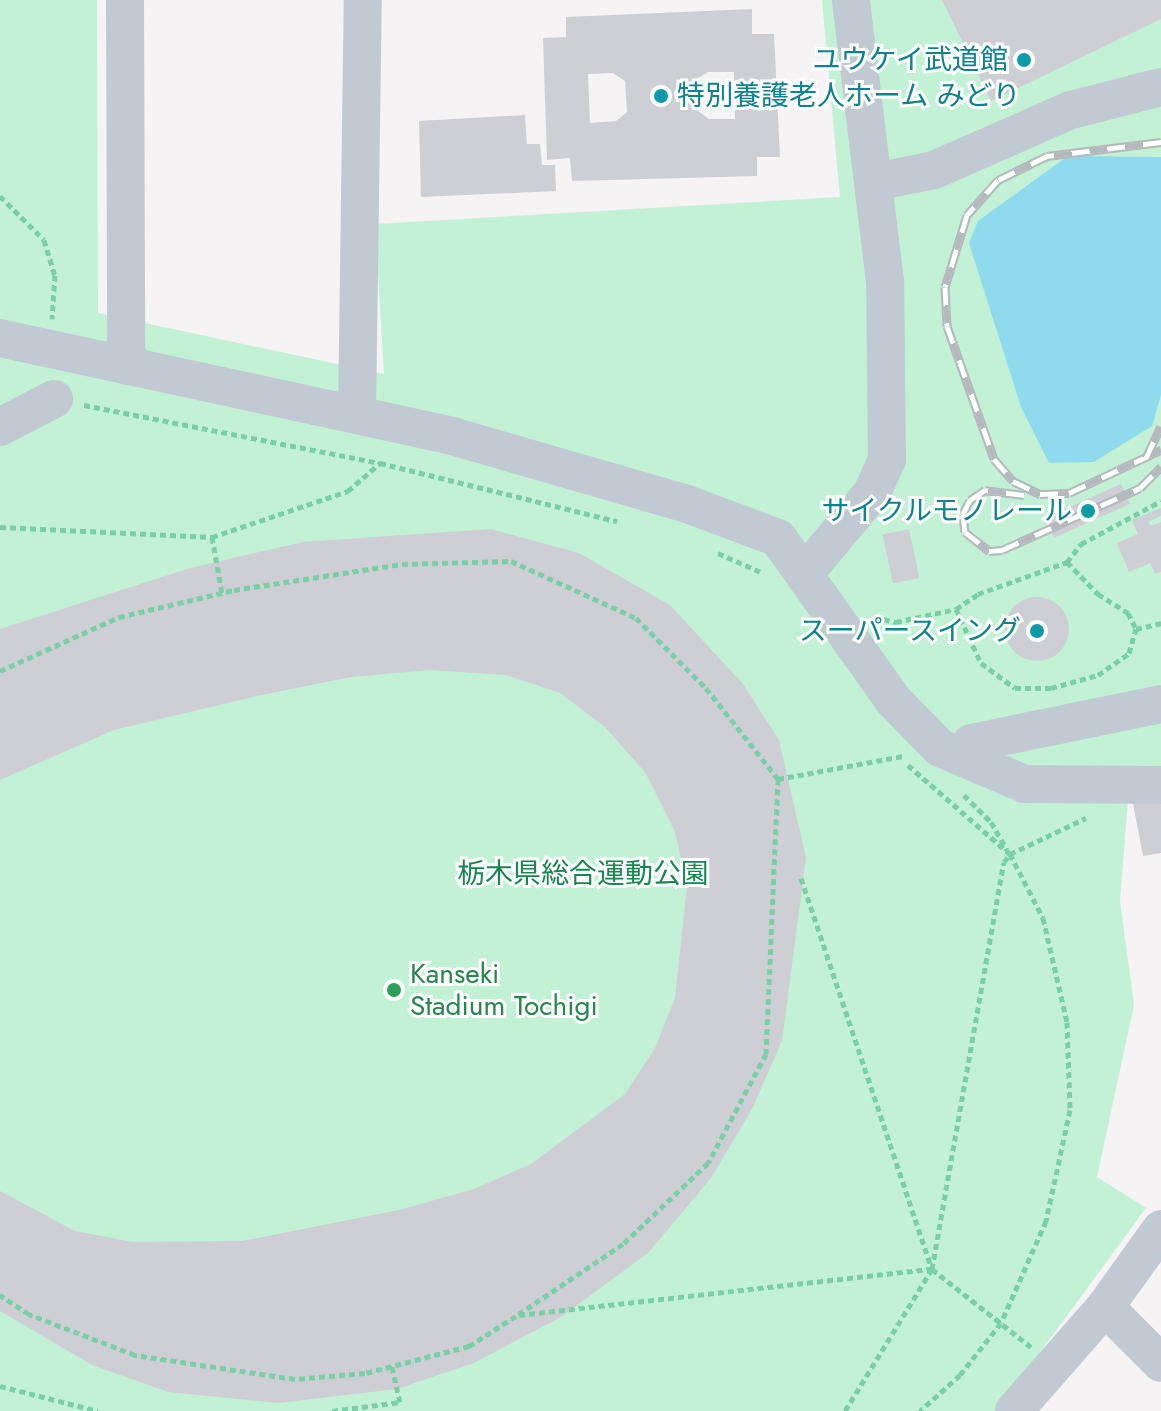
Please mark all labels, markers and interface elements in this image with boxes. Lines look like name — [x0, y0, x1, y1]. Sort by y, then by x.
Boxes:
place label: ユウケイ武道館 — [812, 43, 1008, 77]
marker: ユウケイ武道館 — [1015, 51, 1033, 69]
place label: 特別養護老人ホーム みどり — [677, 79, 1021, 113]
marker: 特別養護老人ホーム みどり — [652, 87, 670, 105]
place label: サイクルモノレール — [820, 494, 1072, 528]
marker: サイクルモノレール — [1079, 502, 1097, 520]
place label: スーパースイング — [797, 614, 1021, 648]
marker: スーパースイング — [1028, 622, 1046, 640]
park label: 栃木県総合運動公園 — [457, 857, 709, 891]
place label: Kanseki Stadium Tochigi — [410, 957, 598, 1023]
marker: Kanseki Stadium Tochigi — [385, 981, 403, 999]

